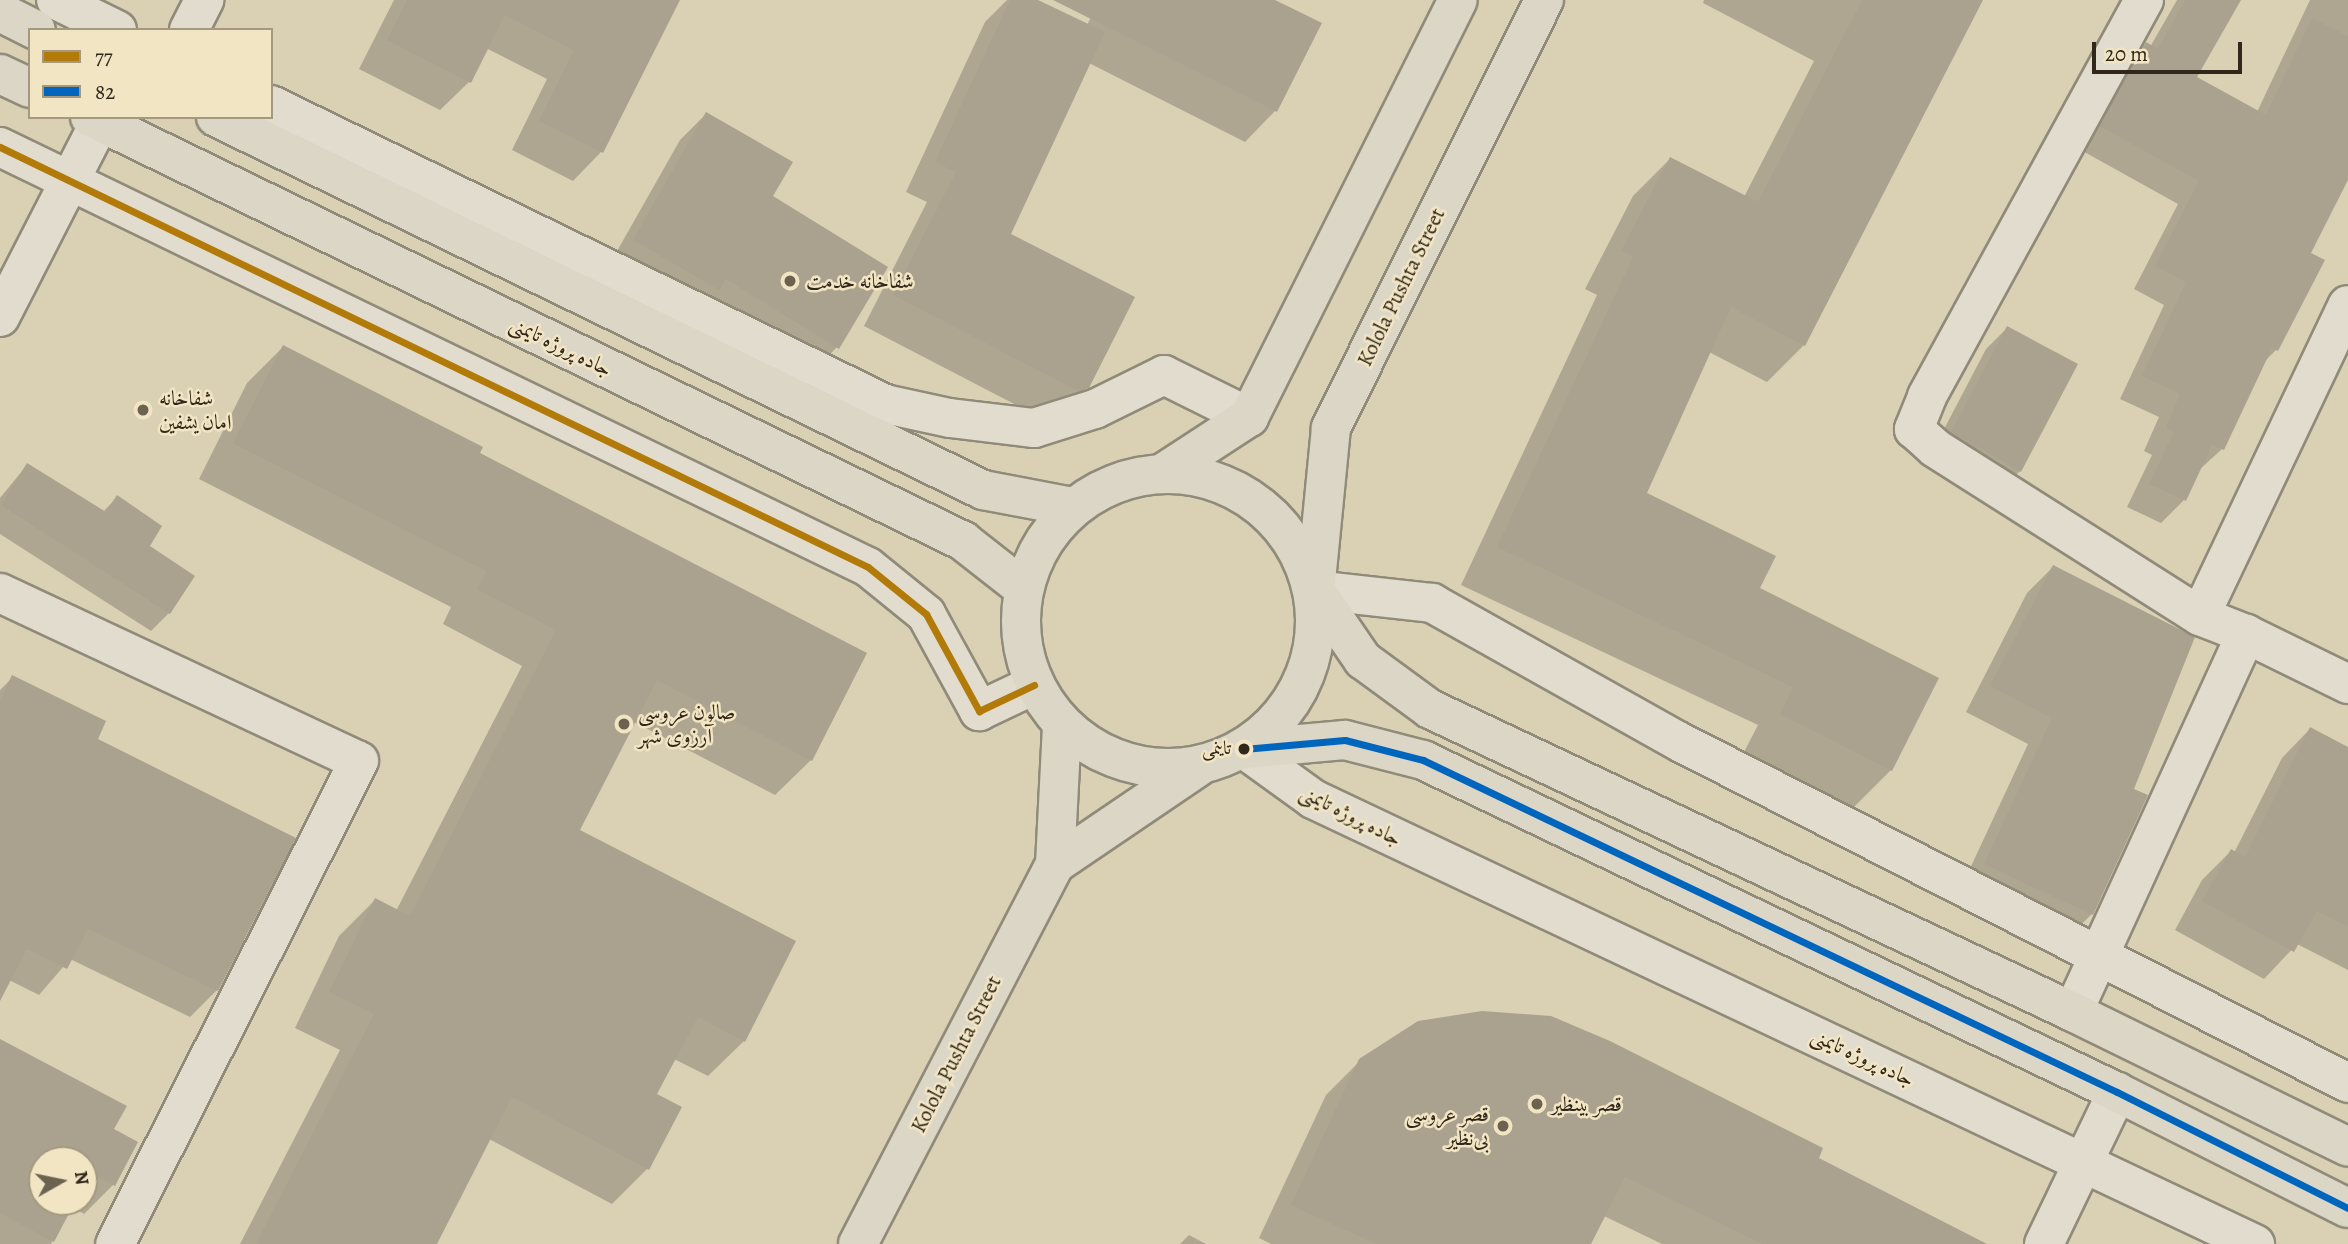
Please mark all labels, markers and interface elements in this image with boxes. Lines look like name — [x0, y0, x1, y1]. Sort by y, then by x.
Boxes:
legend — [28, 28, 273, 119]
scale bar — [2096, 28, 2246, 72]
text: 20 m — [2105, 40, 2148, 68]
text: 77 — [95, 43, 113, 71]
text: 82 — [95, 78, 115, 106]
street label: Kolola Pushta Street — [1352, 204, 1450, 370]
place label: شفاخانه خدمت — [806, 268, 914, 294]
marker: شفاخانه خدمت — [780, 271, 800, 291]
street label: جاده پروژه تایمنی — [506, 310, 616, 382]
place label: شفاخانه امان یشفین — [159, 385, 232, 435]
marker: شفاخانه امان یشفین — [133, 400, 153, 420]
place label: صالون عروسی آرزوی شهر — [638, 699, 735, 749]
marker: صالون عروسی آرزوی شهر — [616, 716, 632, 732]
place label: تاینمی — [1202, 738, 1231, 760]
marker: تاینمی — [1237, 742, 1251, 756]
street label: جاده پروژه تایمنی — [1296, 779, 1406, 851]
street label: Kolola Pushta Street — [906, 971, 1006, 1137]
street label: جاده پروژه تایمنی — [1807, 1022, 1919, 1092]
place label: قصر بینظیر — [1551, 1091, 1622, 1117]
marker: قصر بینظیر — [1529, 1096, 1545, 1112]
place label: قصر عروسی بی‌نظیر — [1405, 1101, 1489, 1151]
marker: قصر عروسی بی‌نظیر — [1495, 1118, 1511, 1134]
north arrow — [28, 1146, 98, 1216]
text: N — [68, 1169, 96, 1187]

